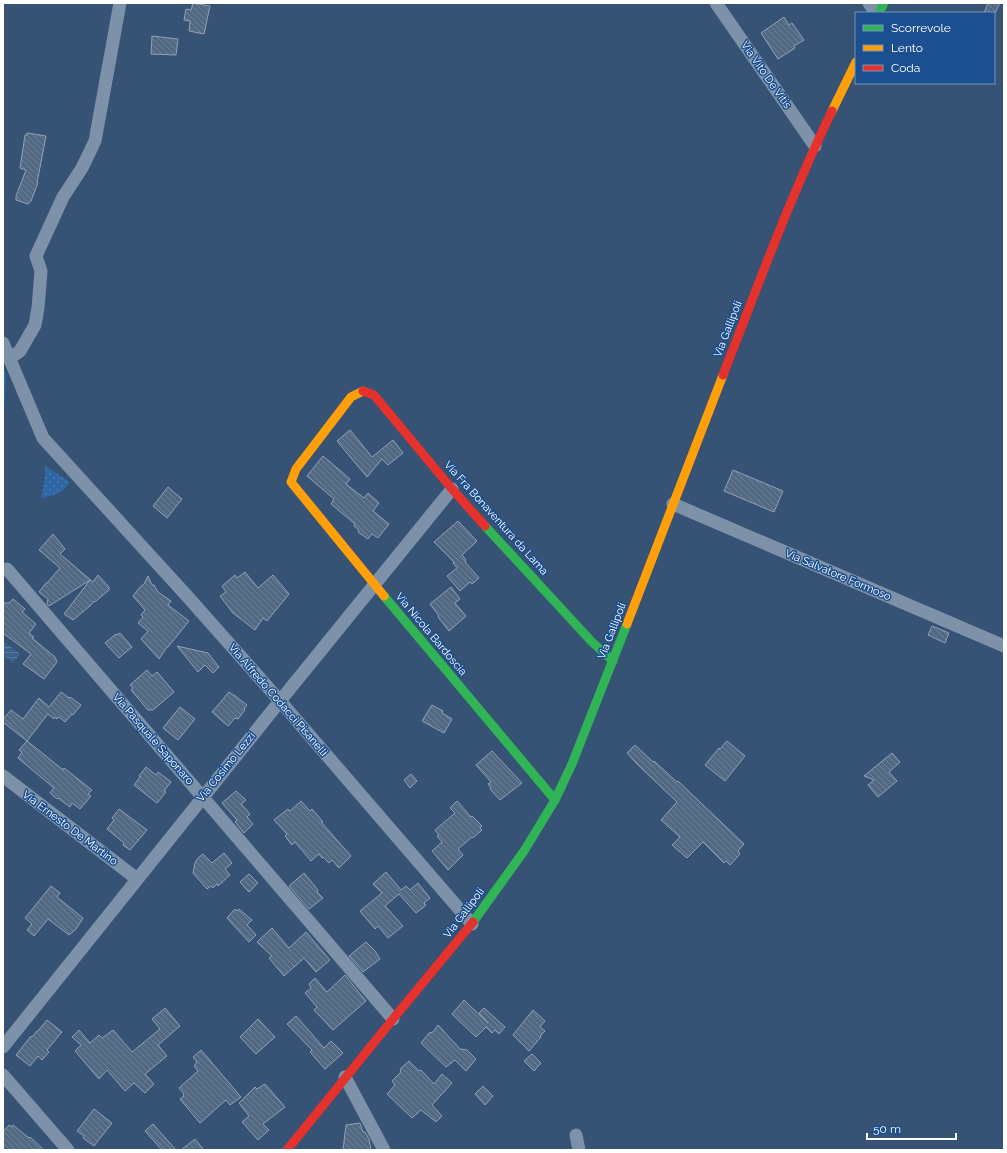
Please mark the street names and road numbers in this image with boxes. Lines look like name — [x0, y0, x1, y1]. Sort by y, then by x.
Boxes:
street label: Via Vito De Vitis — [738, 39, 794, 111]
street label: Via Gallipoli — [711, 299, 745, 359]
street label: Via Fra Bonaventura da Lama — [441, 458, 551, 578]
street label: Via Salvatore Formoso — [783, 547, 893, 603]
street label: Via Nicola Bardoscia — [393, 590, 469, 678]
street label: Via Gallipoli — [595, 601, 629, 661]
street label: Via Alfredo Codacci Pisanelli — [226, 641, 330, 759]
street label: Via Pasquale Saponaro — [110, 691, 197, 788]
street label: Via Cosimo Lezzi — [194, 730, 258, 804]
street label: Via Ernesto De Martino — [20, 788, 121, 868]
street label: Via Gallipoli — [441, 885, 487, 941]

